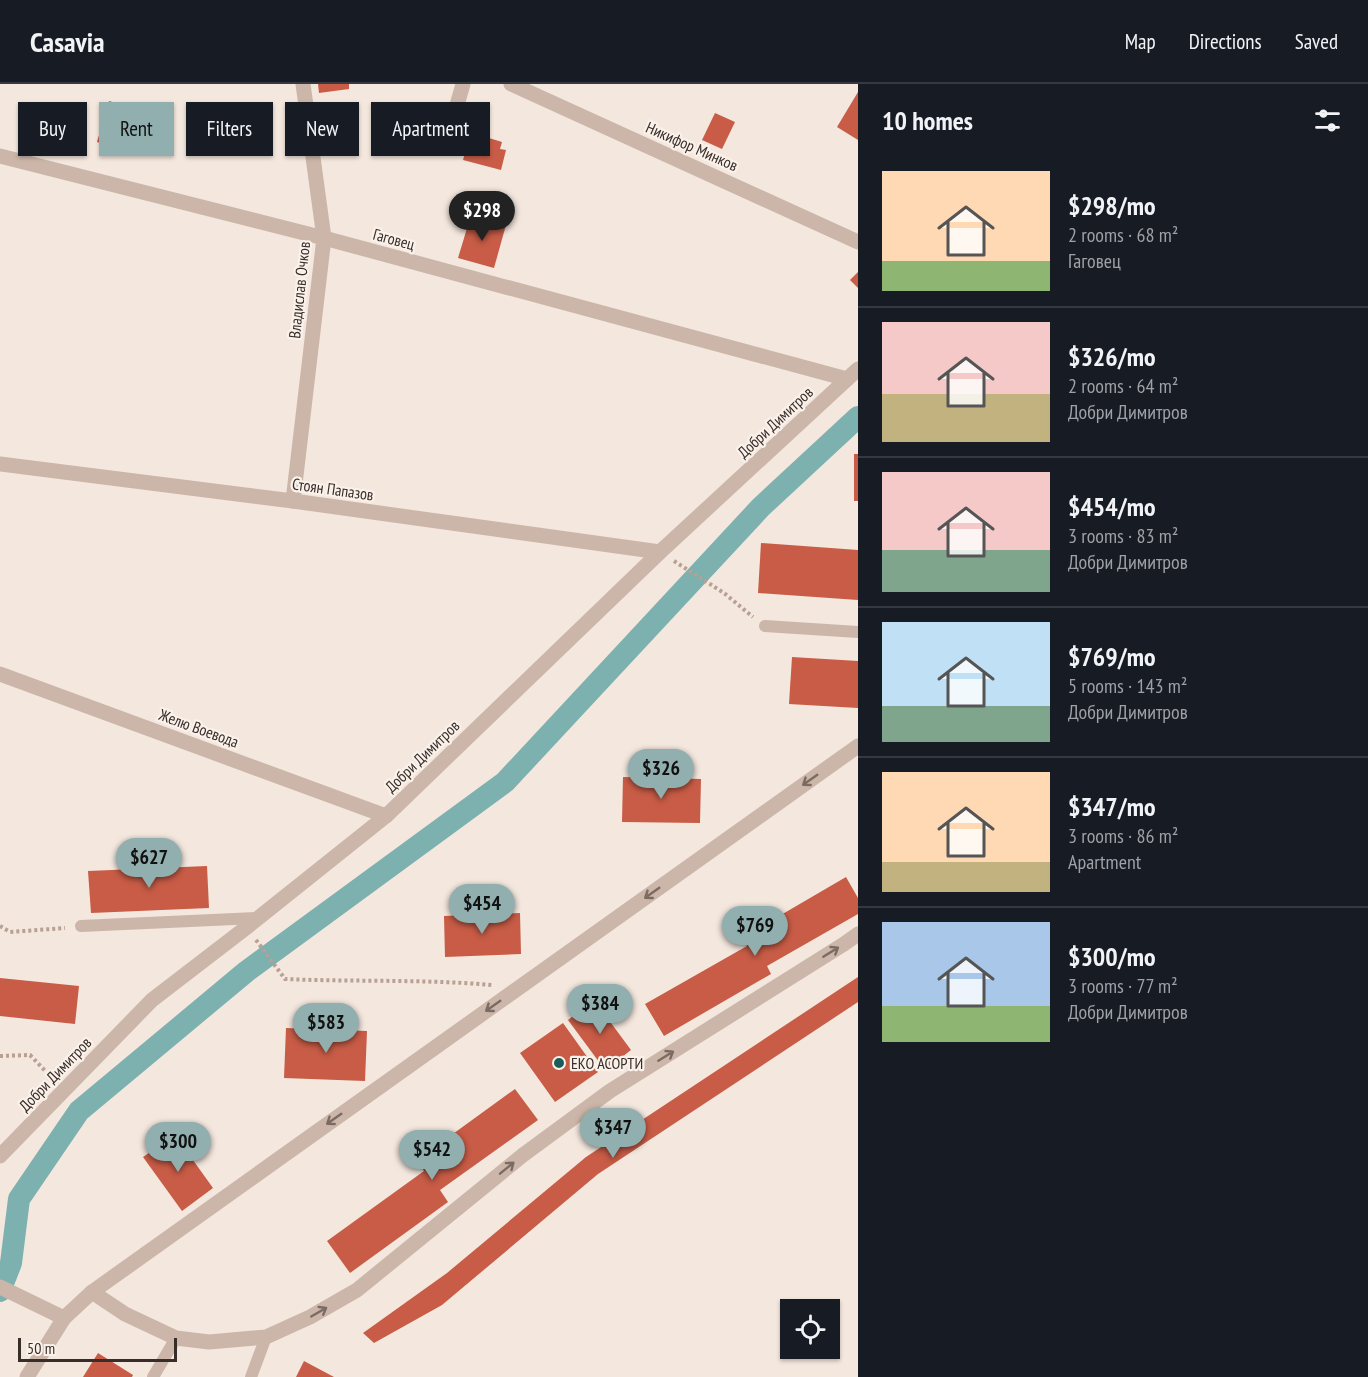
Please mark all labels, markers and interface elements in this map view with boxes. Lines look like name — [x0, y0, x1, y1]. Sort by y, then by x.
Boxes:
text: Casavia — [30, 23, 105, 60]
text: Map — [1125, 28, 1156, 55]
text: Directions — [1189, 28, 1262, 55]
text: Saved — [1295, 28, 1338, 55]
chip: Buy — [18, 102, 87, 156]
chip: Rent — [99, 102, 174, 156]
chip: Filters — [186, 102, 273, 156]
chip: New — [285, 102, 359, 156]
chip: Apartment — [371, 102, 490, 156]
text: 10 homes — [882, 104, 973, 137]
icon: filters — [1311, 104, 1344, 137]
street label: Никифор Минков — [643, 117, 741, 175]
text: $298/mo — [1068, 189, 1156, 222]
pin: $298 — [446, 191, 518, 242]
icon: home — [930, 195, 1002, 267]
text: $298 — [463, 197, 501, 223]
text: 2 rooms · 68 m² — [1068, 222, 1178, 248]
street label: Гаговец — [371, 224, 417, 254]
street label: Владислав Очков — [284, 241, 314, 339]
text: Гаговец — [1068, 248, 1121, 274]
text: $326/mo — [1068, 340, 1156, 373]
icon: home — [930, 346, 1002, 418]
text: 2 rooms · 64 m² — [1068, 373, 1178, 399]
street label: Добри Димитров — [733, 382, 817, 462]
text: Добри Димитров — [1068, 399, 1188, 425]
street label: Стоян Папазов — [291, 473, 375, 505]
text: $454/mo — [1068, 490, 1156, 523]
icon: home — [930, 496, 1002, 568]
text: 3 rooms · 83 m² — [1068, 523, 1178, 549]
text: Добри Димитров — [1068, 549, 1188, 575]
text: $769/mo — [1068, 640, 1156, 673]
icon: home — [930, 646, 1002, 718]
text: 5 rooms · 143 m² — [1068, 673, 1187, 699]
text: Добри Димитров — [1068, 699, 1188, 725]
street label: Желю Воевода — [155, 704, 242, 752]
street label: Добри Димитров — [381, 716, 463, 796]
pin: $326 — [625, 749, 697, 800]
text: $326 — [642, 755, 680, 781]
one-way arrow — [803, 774, 819, 786]
text: $347/mo — [1068, 790, 1156, 823]
icon: home — [930, 796, 1002, 868]
text: 3 rooms · 86 m² — [1068, 823, 1178, 849]
pin: $627 — [113, 838, 185, 889]
text: $627 — [130, 844, 168, 870]
text: Apartment — [1068, 849, 1141, 875]
pin: $454 — [446, 884, 518, 935]
one-way arrow — [644, 887, 660, 899]
text: $454 — [463, 890, 501, 916]
pin: $769 — [719, 906, 791, 957]
text: $769 — [736, 912, 774, 938]
text: $300/mo — [1068, 940, 1156, 973]
one-way arrow — [822, 946, 839, 958]
icon: home — [930, 946, 1002, 1018]
text: 3 rooms · 77 m² — [1068, 973, 1178, 999]
pin: $384 — [564, 984, 636, 1035]
text: $384 — [581, 990, 619, 1016]
text: Добри Димитров — [1068, 999, 1188, 1025]
one-way arrow — [485, 1000, 501, 1012]
pin: $583 — [290, 1003, 362, 1054]
text: $583 — [307, 1009, 345, 1035]
street label: Добри Димитров — [15, 1033, 95, 1115]
one-way arrow — [657, 1050, 674, 1062]
place label: ЕКО АСОРТИ — [571, 1053, 643, 1073]
marker: ЕКО АСОРТИ — [552, 1056, 566, 1070]
pin: $347 — [577, 1108, 649, 1159]
one-way arrow — [326, 1113, 342, 1126]
text: $347 — [594, 1114, 632, 1140]
pin: $300 — [142, 1122, 214, 1173]
text: $300 — [159, 1128, 197, 1154]
pin: $542 — [396, 1130, 468, 1181]
text: $542 — [413, 1136, 451, 1162]
one-way arrow — [498, 1162, 514, 1175]
map controls — [780, 1299, 840, 1359]
button: locate — [780, 1299, 840, 1359]
one-way arrow — [310, 1306, 327, 1318]
scale bar — [18, 1335, 177, 1362]
text: 50 m — [27, 1338, 55, 1358]

